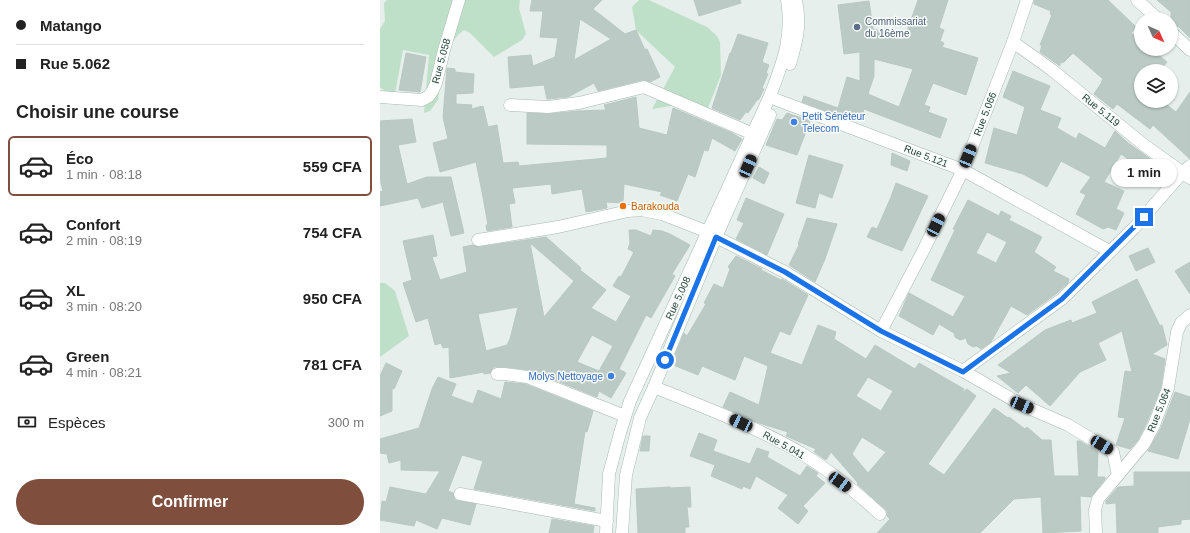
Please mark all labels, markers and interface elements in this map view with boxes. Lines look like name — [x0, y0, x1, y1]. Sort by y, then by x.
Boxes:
north arrow — [1134, 12, 1178, 56]
map controls — [1134, 12, 1178, 108]
place label: Commissariat du 16ème — [865, 16, 926, 39]
text: Matango — [40, 17, 102, 34]
marker: Commissariat du 16ème — [852, 22, 862, 32]
street label: Rue 5.058 — [430, 37, 452, 85]
text: Rue 5.062 — [40, 55, 110, 72]
button: layers — [1134, 64, 1178, 108]
street label: Rue 5.066 — [972, 90, 999, 138]
street label: Rue 5.119 — [1080, 91, 1122, 129]
text: Choisir une course — [16, 102, 179, 122]
place label: Petit Sénéteur Telecom — [802, 111, 866, 134]
marker: Petit Sénéteur Telecom — [789, 117, 799, 127]
street label: Rue 5.121 — [902, 143, 950, 170]
car — [958, 143, 978, 169]
icon: car — [18, 148, 54, 184]
text: Éco — [66, 150, 94, 167]
car — [738, 153, 758, 179]
text: 559 CFA — [303, 158, 362, 175]
callout: 1 min — [1111, 159, 1177, 187]
text: 1 min — [1127, 165, 1161, 180]
text: 1 min · 08:18 — [66, 167, 142, 182]
marker: Barakouda — [618, 201, 628, 211]
place label: Barakouda — [631, 201, 680, 212]
route end — [1135, 208, 1153, 226]
car — [925, 212, 947, 238]
icon: car — [18, 214, 54, 250]
text: Confort — [66, 216, 120, 233]
text: 754 CFA — [303, 224, 362, 241]
text: 2 min · 08:19 — [66, 233, 142, 248]
street label: Rue 5.008 — [663, 274, 693, 321]
icon: car — [18, 280, 54, 316]
text: XL — [66, 282, 85, 299]
text: 950 CFA — [303, 290, 362, 307]
text: 3 min · 08:20 — [66, 299, 142, 314]
icon: car — [18, 346, 54, 382]
text: Green — [66, 348, 109, 365]
route start — [656, 351, 674, 369]
text: 781 CFA — [303, 356, 362, 373]
text: 4 min · 08:21 — [66, 365, 142, 380]
place label: Molys Nettoyage — [529, 371, 603, 382]
marker: Molys Nettoyage — [606, 371, 616, 381]
street label: Rue 5.064 — [1145, 386, 1173, 433]
car — [1009, 395, 1035, 415]
icon: cash — [16, 411, 38, 433]
car — [728, 412, 754, 434]
text: Espèces — [48, 414, 106, 431]
text: 300 m — [328, 415, 364, 430]
street label: Rue 5.041 — [761, 429, 807, 461]
car — [1089, 434, 1115, 456]
car — [827, 470, 853, 494]
button: Confirmer — [16, 479, 364, 525]

